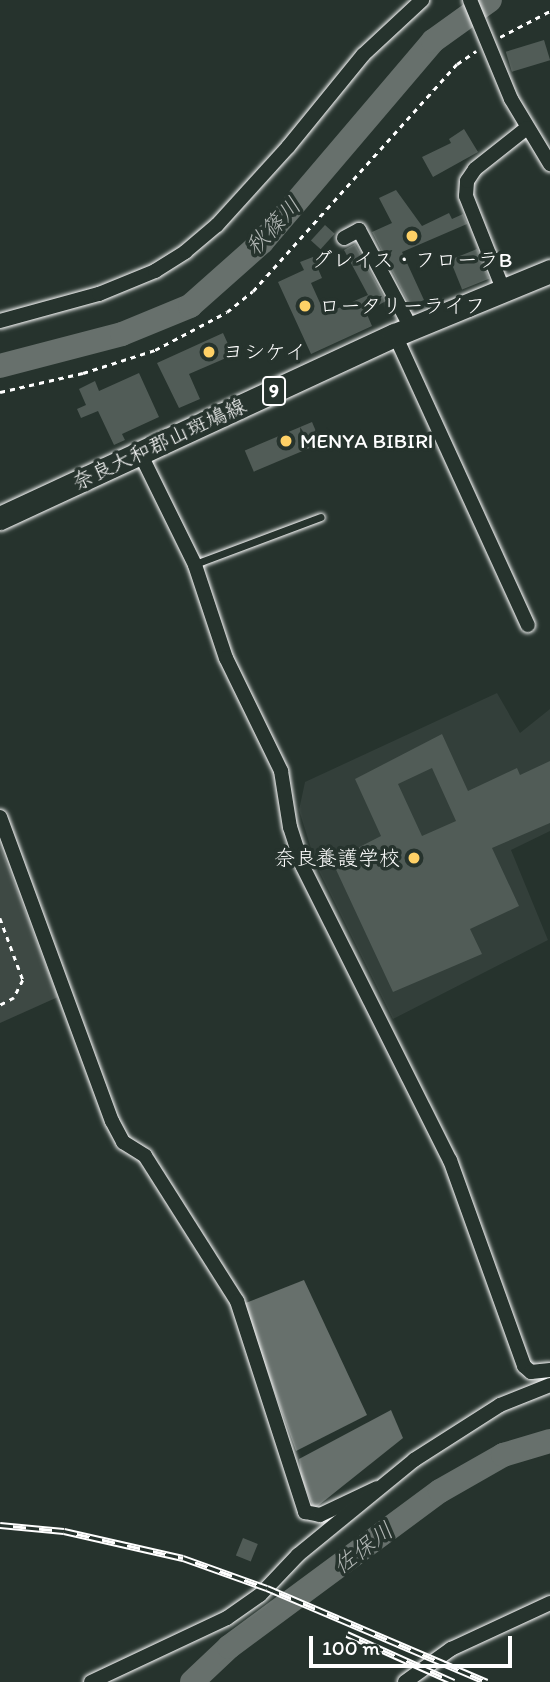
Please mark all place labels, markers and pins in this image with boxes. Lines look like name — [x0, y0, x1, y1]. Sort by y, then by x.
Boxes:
marker: グレイス・フローラB — [404, 228, 420, 244]
place label: グレイス・フローラB — [311, 247, 513, 273]
place label: ロータリーライフ — [319, 293, 487, 319]
marker: ロータリーライフ — [297, 298, 313, 314]
place label: ヨシケイ — [223, 339, 307, 365]
marker: ヨシケイ — [201, 344, 217, 360]
place label: MENYA BIBIRI — [300, 428, 433, 454]
marker: MENYA BIBIRI — [278, 433, 294, 449]
place label: 奈良養護学校 — [274, 845, 400, 871]
marker: 奈良養護学校 — [406, 850, 422, 866]

